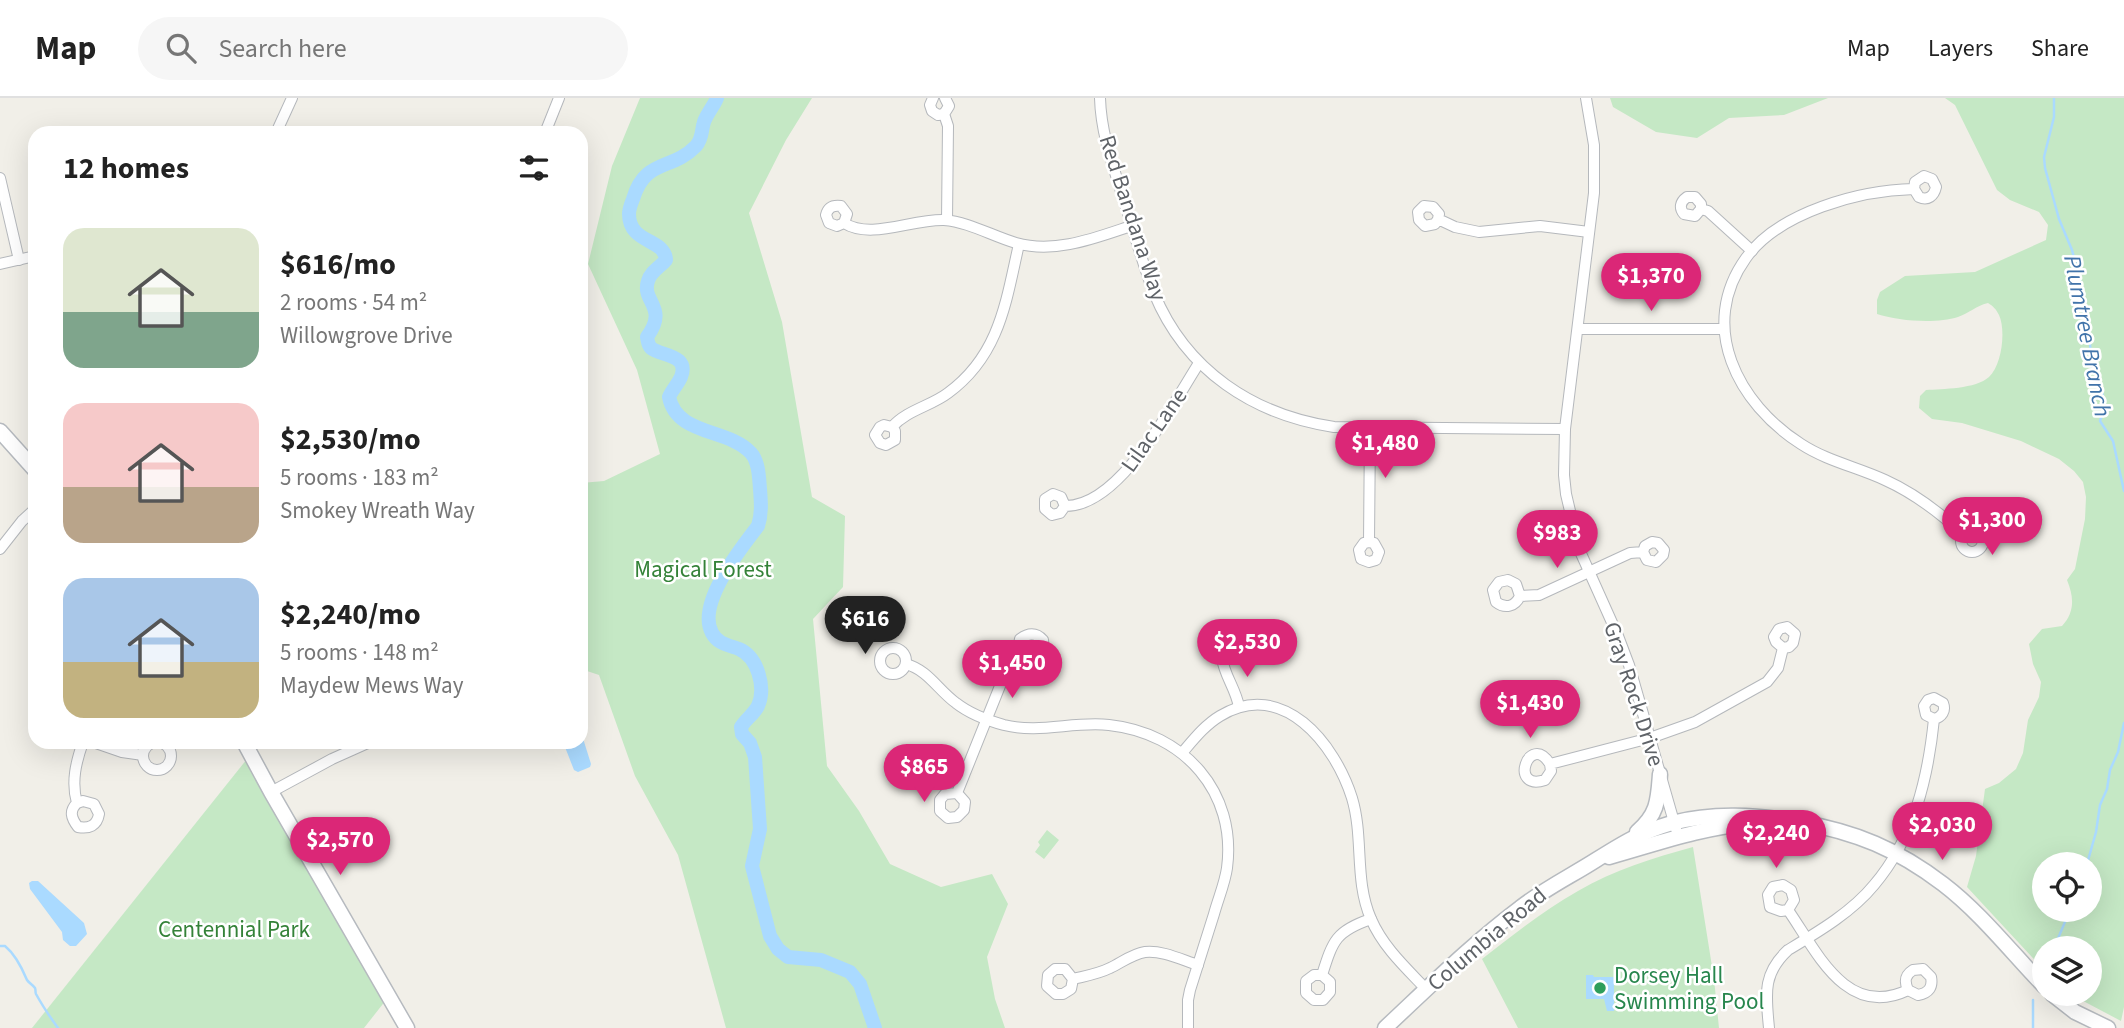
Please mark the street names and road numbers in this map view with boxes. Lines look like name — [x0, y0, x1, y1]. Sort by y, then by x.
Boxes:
street label: Red Bandana Way — [1091, 131, 1175, 305]
street label: Lilac Lane — [1113, 381, 1195, 479]
street label: Gray Rock Drive — [1595, 617, 1673, 771]
street label: Columbia Road — [1420, 879, 1554, 999]

